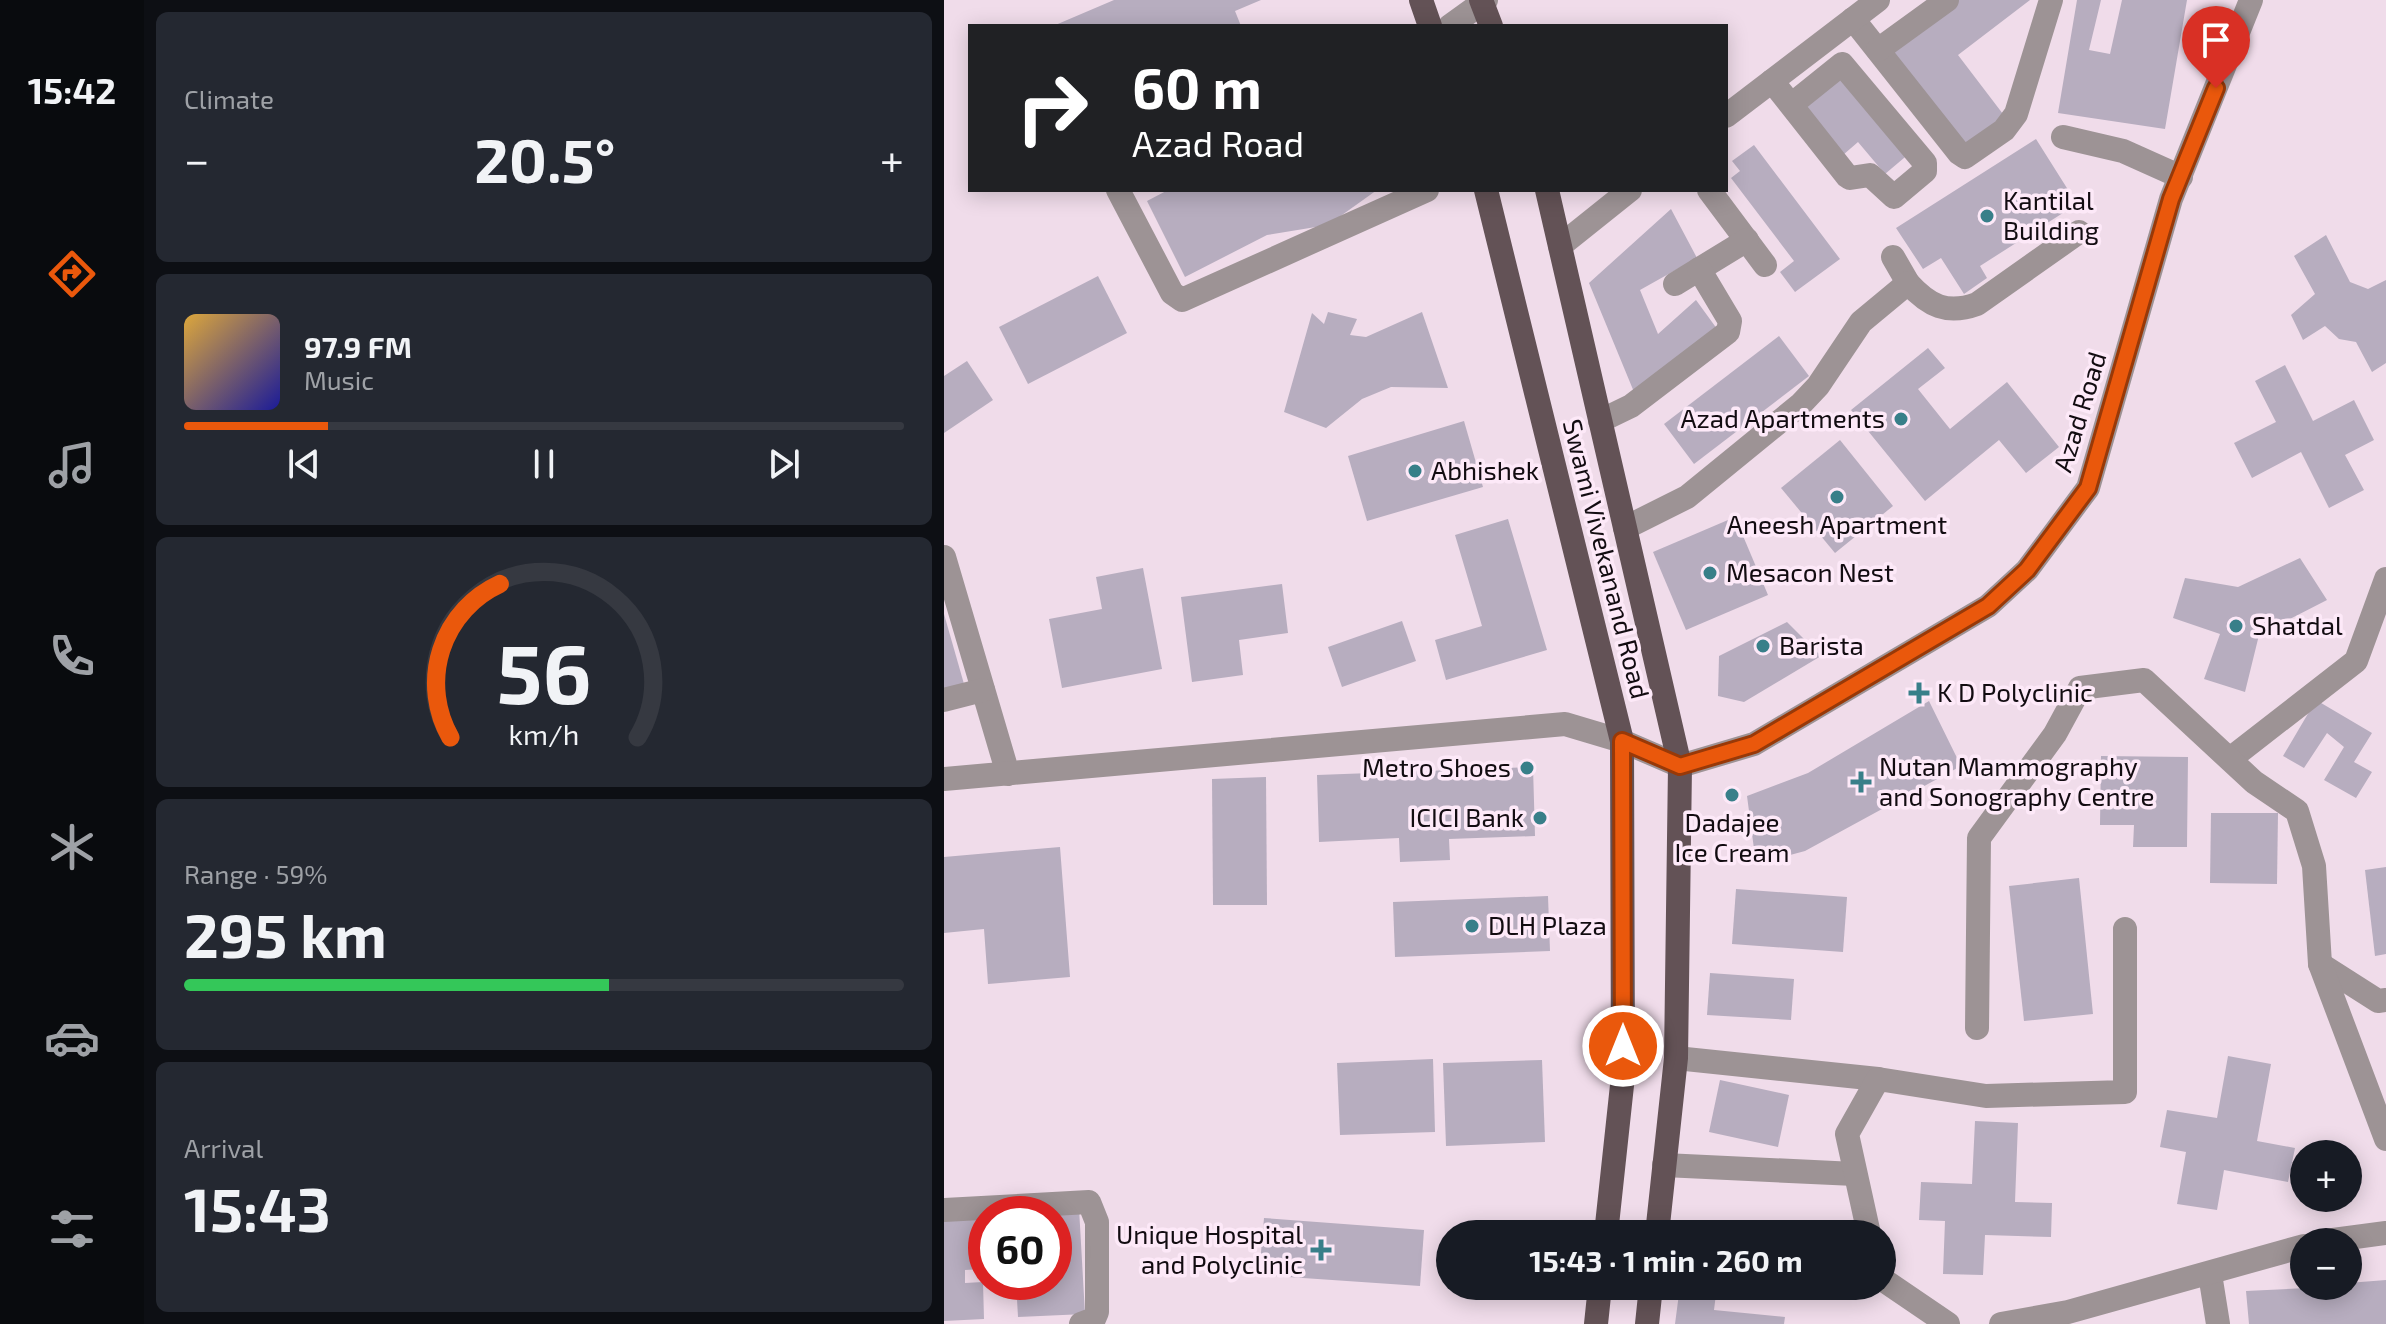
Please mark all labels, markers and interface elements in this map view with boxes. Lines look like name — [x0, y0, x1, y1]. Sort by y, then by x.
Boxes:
pin — [2182, 6, 2250, 88]
icon: arrive — [2194, 18, 2238, 62]
text: 60 m — [1132, 53, 1262, 120]
icon: right — [1000, 56, 1104, 160]
text: 15:42 — [28, 68, 116, 111]
text: Climate — [184, 83, 274, 114]
text: Azad Road — [1132, 121, 1304, 164]
text: 20.5° — [474, 123, 615, 195]
text: − — [184, 132, 210, 185]
text: + — [880, 132, 904, 185]
place label: Kantilal Building — [2003, 184, 2099, 245]
marker: Kantilal Building — [1978, 207, 1996, 225]
icon: directions — [44, 246, 100, 302]
text: 97.9 FM — [304, 328, 412, 364]
street label: Azad Road — [2046, 348, 2112, 476]
text: Music — [304, 364, 374, 395]
place label: Azad Apartments — [1680, 402, 1885, 433]
marker: Azad Apartments — [1892, 410, 1910, 428]
street label: Swami Vivekanand Road — [1558, 416, 1657, 702]
icon: music — [44, 437, 100, 493]
icon: previous — [282, 442, 326, 486]
icon: pause — [522, 442, 566, 486]
icon: next — [762, 442, 806, 486]
place label: Abhishek — [1431, 454, 1539, 485]
marker: Abhishek — [1406, 462, 1424, 480]
marker: Aneesh Apartment — [1828, 488, 1846, 506]
place label: Aneesh Apartment — [1727, 508, 1947, 539]
place label: Mesacon Nest — [1726, 556, 1894, 587]
marker: Mesacon Nest — [1701, 564, 1719, 582]
place label: Shatdal — [2252, 609, 2343, 640]
marker: Shatdal — [2227, 617, 2245, 635]
text: 56 — [496, 621, 592, 721]
icon: phone — [44, 628, 100, 684]
place label: Barista — [1779, 629, 1864, 660]
marker: Barista — [1754, 637, 1772, 655]
place label: K D Polyclinic — [1937, 676, 2093, 707]
marker: K D Polyclinic — [1908, 682, 1930, 704]
text: km/h — [509, 716, 579, 751]
place label: Nutan Mammography and Sonography Centre — [1879, 750, 2155, 811]
place label: Metro Shoes — [1362, 751, 1511, 782]
marker: Metro Shoes — [1518, 759, 1536, 777]
marker: Nutan Mammography and Sonography Centre — [1850, 771, 1872, 793]
marker: Dadajee Ice Cream — [1723, 786, 1741, 804]
place label: ICICI Bank — [1409, 801, 1524, 832]
place label: Dadajee Ice Cream — [1675, 806, 1790, 867]
marker: ICICI Bank — [1531, 809, 1549, 827]
icon: climate — [44, 819, 100, 875]
text: Range · 59% — [184, 858, 328, 889]
text: 295 km — [184, 898, 387, 970]
place label: DLH Plaza — [1488, 909, 1607, 940]
marker: DLH Plaza — [1463, 917, 1481, 935]
position arrow — [1581, 1004, 1665, 1088]
icon: car — [44, 1010, 100, 1066]
text: Arrival — [184, 1132, 263, 1163]
map controls — [2290, 1140, 2362, 1300]
button: + — [2290, 1140, 2362, 1212]
text: 15:43 — [184, 1172, 331, 1244]
speed limit sign: 60 — [968, 1196, 1072, 1300]
icon: filters — [44, 1201, 100, 1257]
place label: Unique Hospital and Polyclinic — [1116, 1218, 1303, 1279]
button: − — [2290, 1228, 2362, 1300]
marker: Unique Hospital and Polyclinic — [1310, 1239, 1332, 1261]
text: 15:43 · 1 min · 260 m — [1529, 1242, 1803, 1278]

